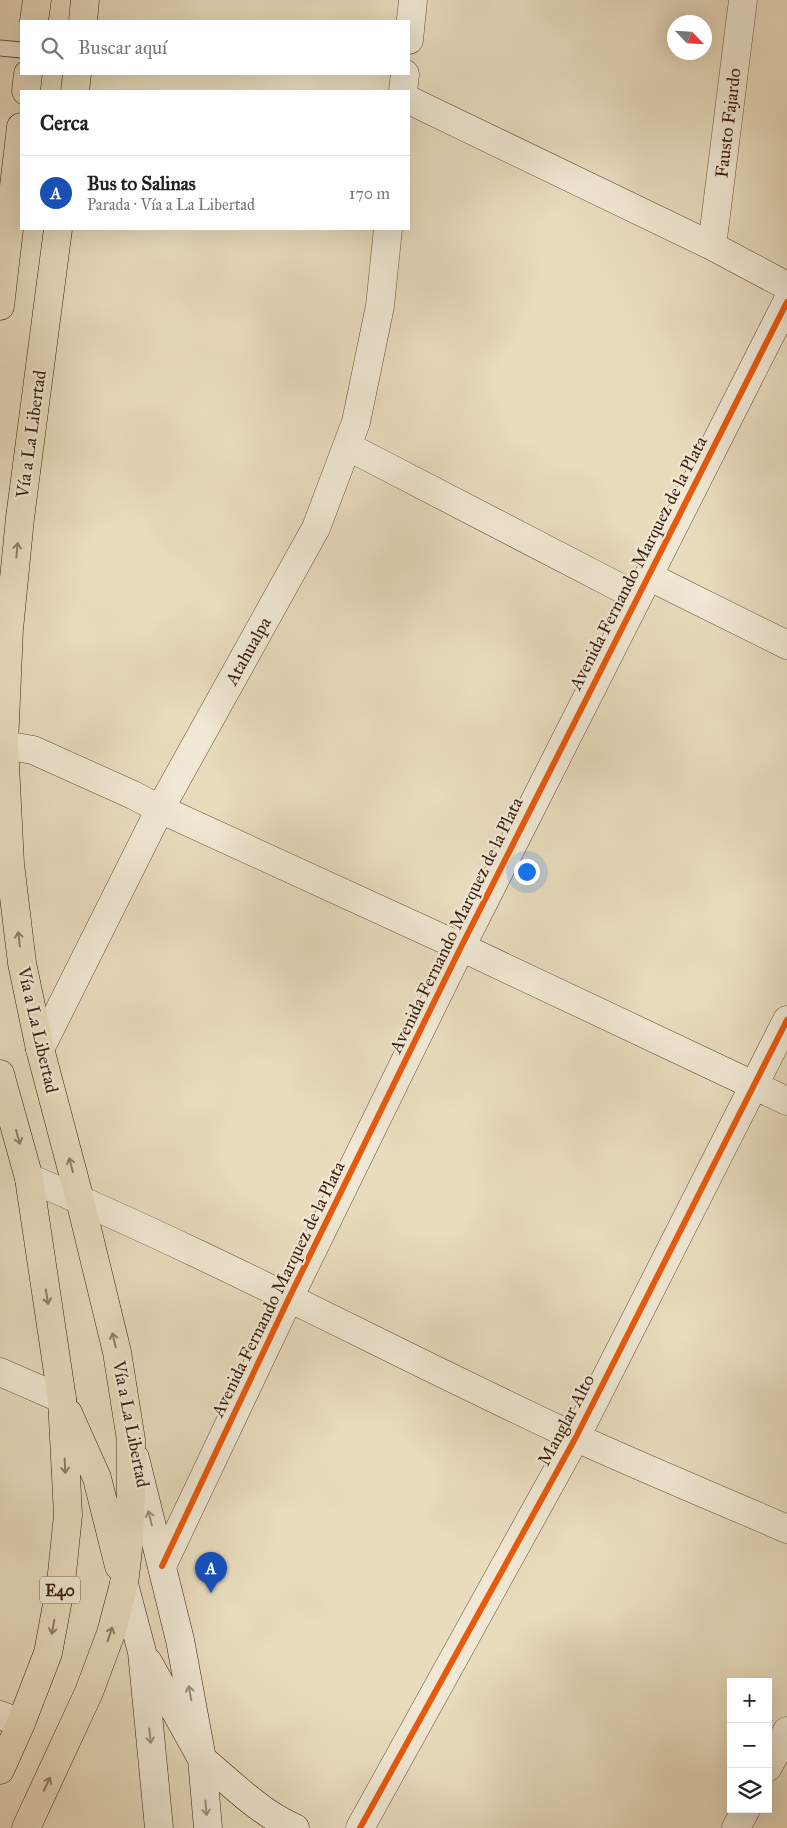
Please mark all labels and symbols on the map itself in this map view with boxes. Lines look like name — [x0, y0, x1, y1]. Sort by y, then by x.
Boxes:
north arrow — [667, 15, 712, 60]
street label: Fausto Fajardo — [710, 67, 746, 179]
street label: Vía a La Libertad — [11, 369, 51, 500]
street label: Avenida Fernando Marquez de la Plata — [564, 432, 713, 695]
one-way arrow — [12, 542, 22, 558]
street label: Atahualpa — [220, 613, 276, 690]
street label: Avenida Fernando Marquez de la Plata — [384, 793, 529, 1058]
your location — [514, 859, 540, 885]
one-way arrow — [14, 931, 24, 947]
street label: Vía a La Libertad — [13, 964, 63, 1095]
one-way arrow — [13, 1129, 23, 1145]
street label: Avenida Fernando Marquez de la Plata — [206, 1157, 351, 1422]
one-way arrow — [66, 1158, 75, 1174]
one-way arrow — [42, 1289, 52, 1305]
one-way arrow — [109, 1333, 118, 1349]
street label: Vía a La Libertad — [108, 1358, 154, 1489]
street label: Manglar Alto — [533, 1371, 600, 1470]
one-way arrow — [60, 1457, 69, 1473]
one-way arrow — [145, 1510, 154, 1526]
pin: A — [195, 1552, 227, 1593]
road number: E40 — [40, 1576, 80, 1604]
one-way arrow — [47, 1618, 57, 1634]
one-way arrow — [106, 1627, 116, 1643]
one-way arrow — [184, 1686, 194, 1702]
one-way arrow — [146, 1728, 155, 1744]
one-way arrow — [42, 1777, 52, 1792]
one-way arrow — [201, 1800, 211, 1816]

